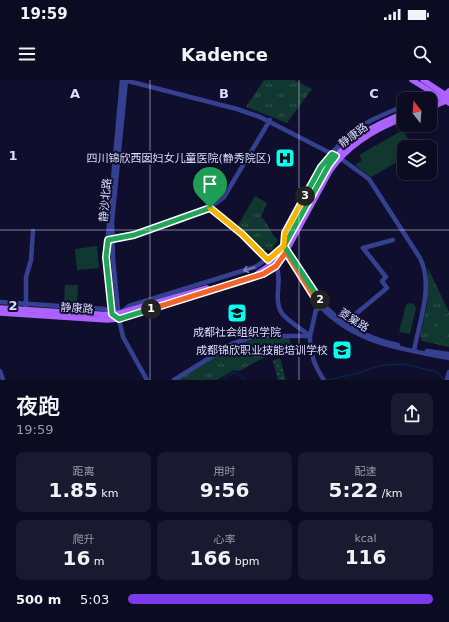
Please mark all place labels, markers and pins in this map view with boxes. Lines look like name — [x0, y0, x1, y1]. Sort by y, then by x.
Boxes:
hospital icon: 四川锦欣西囡妇女儿童医院(静秀院区) — [274, 147, 296, 169]
place label: 四川锦欣西囡妇女儿童医院(静秀院区) — [86, 152, 271, 165]
pin — [193, 167, 227, 208]
pin: 3 — [295, 186, 315, 206]
pin: 2 — [310, 290, 330, 310]
pin: 1 — [141, 299, 161, 319]
school or university icon: 成都社会组织学院 — [226, 302, 248, 324]
place label: 成都社会组织学院 — [193, 326, 281, 339]
school or university icon: 成都锦欣职业技能培训学校 — [331, 339, 353, 361]
place label: 成都锦欣职业技能培训学校 — [196, 344, 328, 357]

